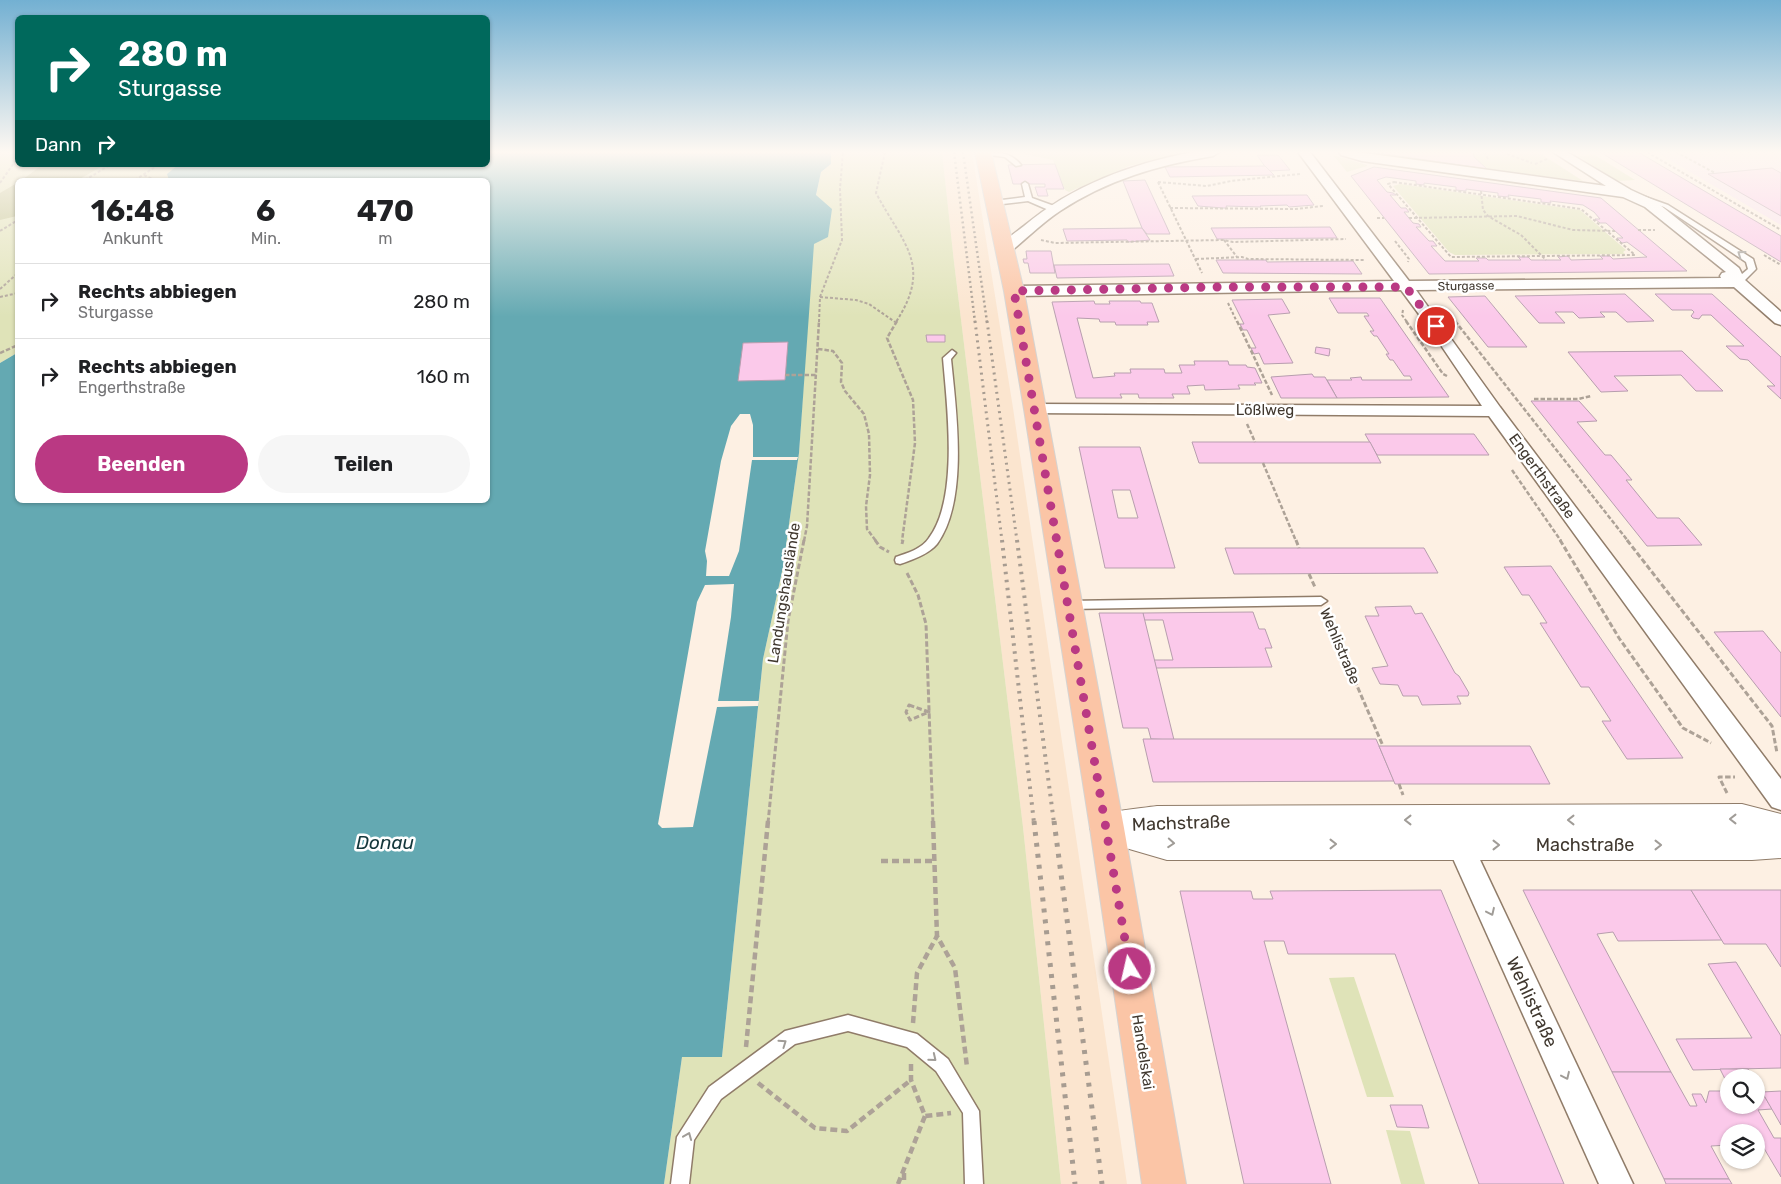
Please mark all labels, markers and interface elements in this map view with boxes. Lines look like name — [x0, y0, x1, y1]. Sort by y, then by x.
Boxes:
text: 280 m — [118, 33, 228, 75]
icon: right — [35, 35, 100, 100]
text: Sturgasse — [118, 75, 222, 102]
icon: right — [92, 130, 120, 158]
text: Dann — [35, 133, 82, 156]
text: 16:48 — [91, 193, 175, 229]
text: 6 — [256, 193, 276, 229]
text: 470 — [357, 193, 414, 229]
text: Ankunft — [103, 229, 163, 248]
text: Min. — [251, 229, 281, 248]
text: m — [378, 229, 393, 248]
one-way arrow — [1737, 251, 1747, 260]
street label: Sturgasse — [1438, 279, 1495, 293]
text: Rechts abbiegen — [78, 280, 237, 303]
icon: right — [35, 287, 63, 315]
text: 280 m — [413, 290, 470, 313]
text: Sturgasse — [78, 303, 153, 322]
pin — [1415, 305, 1457, 347]
icon: arrive — [1422, 312, 1450, 340]
text: Rechts abbiegen — [78, 355, 237, 378]
icon: right — [35, 362, 63, 390]
text: 160 m — [417, 365, 470, 388]
text: Engerthstraße — [78, 378, 186, 397]
street label: Lößlweg — [1236, 401, 1294, 419]
street label: Engerthstraße — [1505, 430, 1579, 522]
button: Beenden — [35, 435, 248, 493]
button: Teilen — [258, 435, 470, 493]
street label: Landungshauslände — [764, 522, 804, 664]
street label: Wehlistraße — [1316, 605, 1364, 687]
street label: Machstraße — [1131, 810, 1231, 836]
one-way arrow — [1729, 814, 1737, 825]
one-way arrow — [1404, 815, 1412, 825]
one-way arrow — [1567, 815, 1574, 825]
water label: Donau — [356, 831, 414, 854]
street label: Machstraße — [1536, 834, 1634, 856]
one-way arrow — [1167, 838, 1175, 849]
one-way arrow — [1330, 839, 1337, 849]
one-way arrow — [1492, 840, 1500, 850]
one-way arrow — [1654, 840, 1662, 850]
one-way arrow — [1485, 907, 1495, 916]
position arrow — [1103, 942, 1155, 994]
street label: Wehlistraße — [1501, 953, 1563, 1051]
street label: Handelskai — [1128, 1013, 1158, 1091]
one-way arrow — [777, 1040, 787, 1049]
one-way arrow — [928, 1053, 937, 1062]
map controls — [1720, 1069, 1765, 1169]
button: search — [1720, 1069, 1765, 1114]
one-way arrow — [1560, 1071, 1571, 1080]
button: layers — [1720, 1124, 1765, 1169]
one-way arrow — [682, 1133, 692, 1141]

